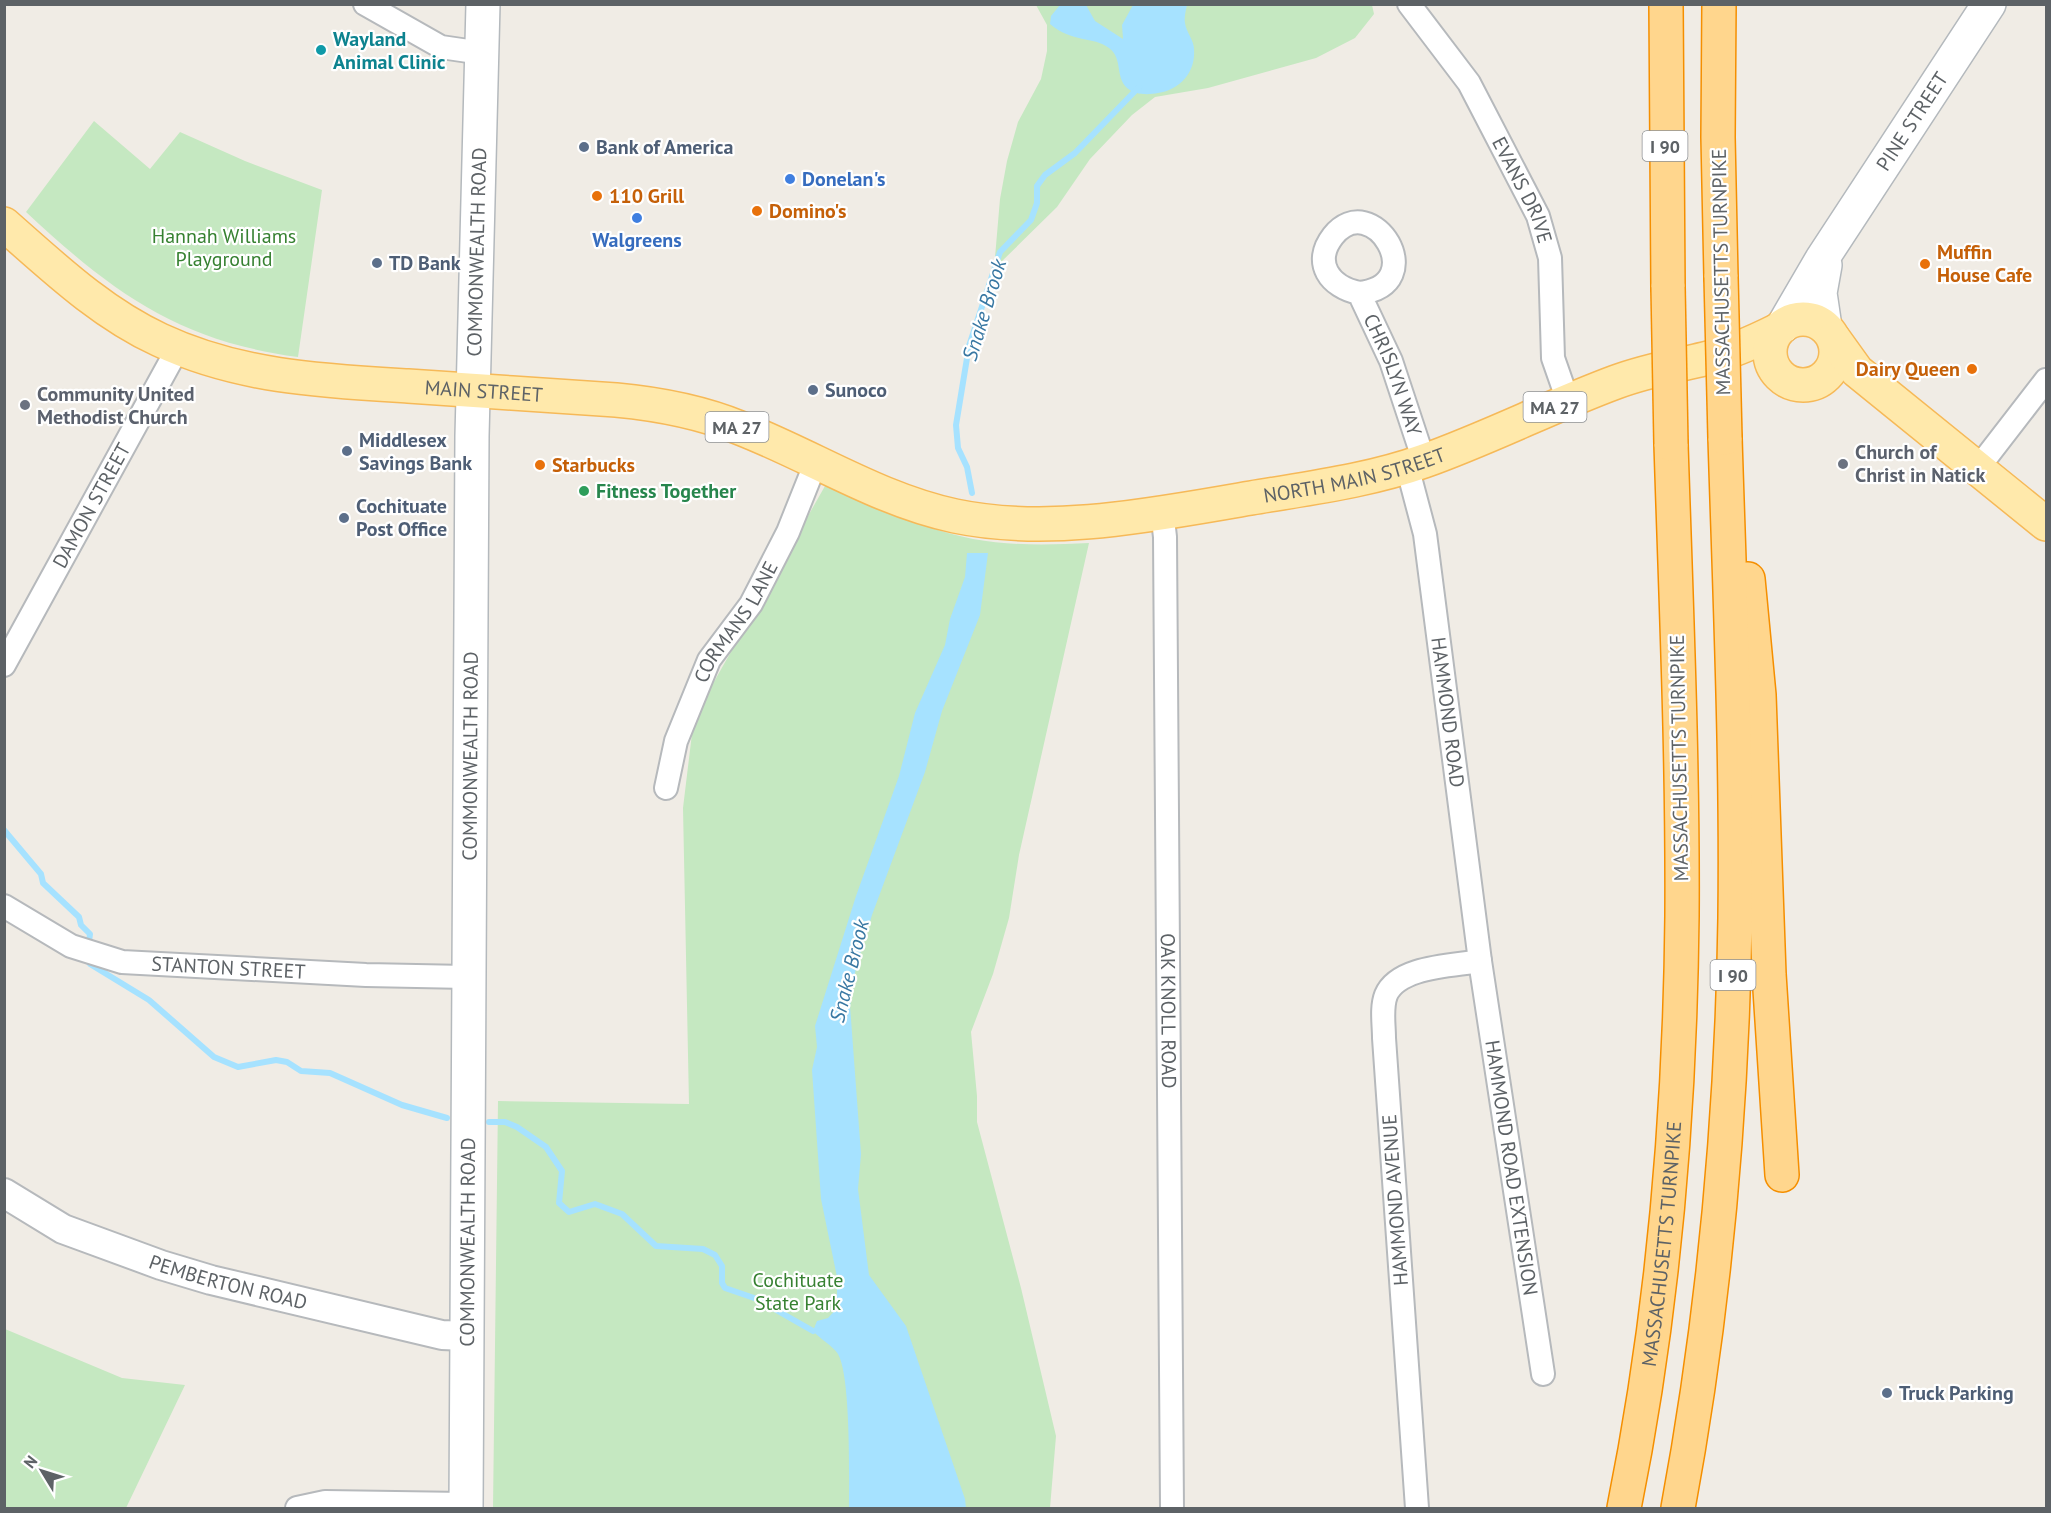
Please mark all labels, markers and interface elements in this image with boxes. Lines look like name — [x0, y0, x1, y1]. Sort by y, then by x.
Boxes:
place label: Wayland Animal Clinic — [333, 26, 446, 75]
marker: Wayland Animal Clinic — [314, 43, 328, 57]
street label: PINE STREET — [1870, 67, 1954, 176]
road number: I 90 — [1642, 131, 1688, 161]
street label: EVANS DRIVE — [1486, 132, 1558, 246]
place label: Bank of America — [596, 134, 734, 160]
marker: Bank of America — [577, 140, 591, 154]
street label: COMMONWEALTH ROAD — [461, 147, 492, 357]
street label: MASSACHUSETTS TURNPIKE — [1706, 149, 1736, 395]
place label: Donelan's — [802, 166, 886, 192]
marker: Donelan's — [783, 172, 797, 186]
place label: 110 Grill — [609, 183, 684, 209]
marker: 110 Grill — [590, 189, 604, 203]
place label: Domino's — [769, 198, 846, 224]
marker: Domino's — [750, 204, 764, 218]
marker: Walgreens — [630, 211, 644, 225]
park label: Hannah Williams Playground — [152, 223, 296, 272]
place label: Walgreens — [592, 227, 682, 253]
place label: Muffin House Cafe — [1937, 239, 2032, 288]
place label: TD Bank — [389, 250, 461, 276]
water label: Snake Brook — [956, 254, 1013, 364]
marker: TD Bank — [370, 256, 384, 270]
marker: Muffin House Cafe — [1918, 257, 1932, 271]
street label: CHRISLYN WAY — [1358, 309, 1428, 440]
place label: Dairy Queen — [1856, 356, 1960, 382]
marker: Dairy Queen — [1965, 362, 1979, 376]
street label: MAIN STREET — [424, 374, 544, 408]
place label: Sunoco — [825, 377, 887, 403]
place label: Community United Methodist Church — [37, 381, 195, 430]
marker: Sunoco — [806, 383, 820, 397]
road number: MA 27 — [1524, 392, 1586, 422]
marker: Community United Methodist Church — [18, 398, 32, 412]
road number: MA 27 — [706, 412, 768, 442]
place label: Middlesex Savings Bank — [359, 427, 472, 476]
street label: DAMON STREET — [47, 438, 136, 573]
place label: Church of Christ in Natick — [1855, 439, 1985, 488]
street label: NORTH MAIN STREET — [1262, 441, 1449, 509]
marker: Middlesex Savings Bank — [340, 444, 354, 458]
place label: Starbucks — [552, 452, 635, 478]
marker: Church of Christ in Natick — [1836, 457, 1850, 471]
marker: Starbucks — [533, 458, 547, 472]
place label: Fitness Together — [596, 478, 736, 504]
marker: Fitness Together — [577, 484, 591, 498]
place label: Cochituate Post Office — [356, 493, 447, 542]
marker: Cochituate Post Office — [337, 511, 351, 525]
street label: CORMANS LANE — [688, 557, 784, 687]
street label: HAMMOND ROAD — [1425, 635, 1471, 789]
street label: MASSACHUSETTS TURNPIKE — [1664, 635, 1694, 881]
street label: COMMONWEALTH ROAD — [457, 651, 484, 861]
water label: Snake Brook — [823, 915, 875, 1025]
street label: OAK KNOLL ROAD — [1155, 933, 1182, 1089]
street label: STANTON STREET — [151, 951, 306, 985]
road number: I 90 — [1710, 960, 1756, 990]
street label: HAMMOND ROAD EXTENSION — [1479, 1038, 1544, 1297]
street label: HAMMOND AVENUE — [1376, 1113, 1414, 1287]
street label: MASSACHUSETTS TURNPIKE — [1636, 1120, 1687, 1368]
street label: COMMONWEALTH ROAD — [454, 1137, 481, 1347]
street label: PEMBERTON ROAD — [145, 1249, 310, 1315]
park label: Cochituate State Park — [753, 1267, 843, 1316]
place label: Truck Parking — [1899, 1380, 2014, 1406]
marker: Truck Parking — [1880, 1386, 1894, 1400]
north arrow — [12, 1441, 72, 1501]
text: N — [19, 1451, 41, 1472]

